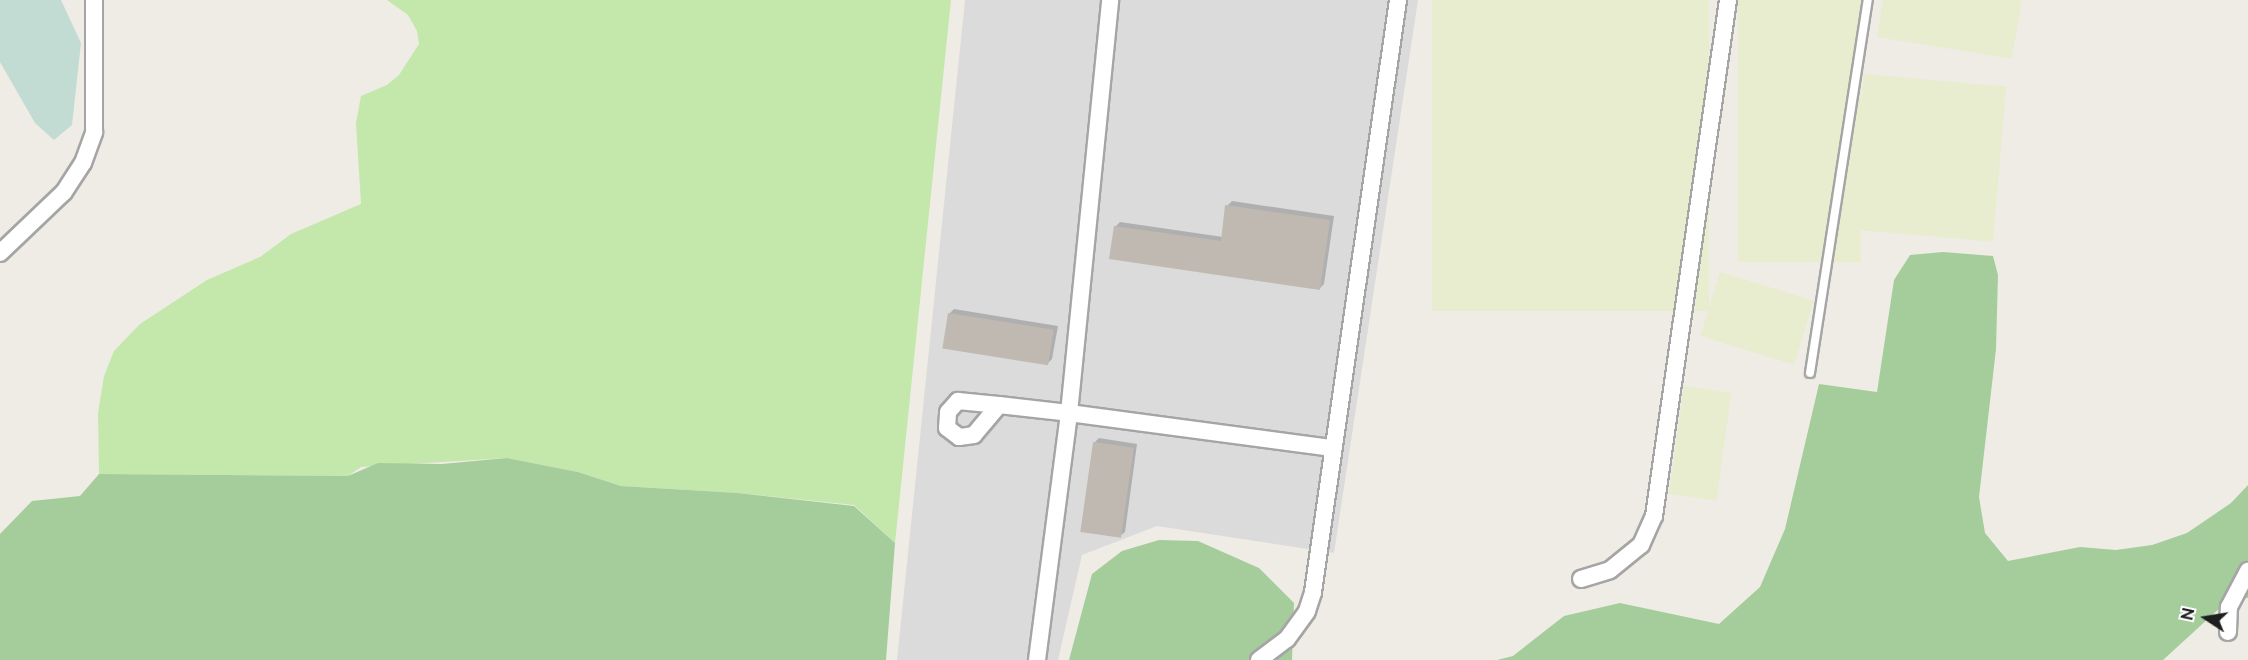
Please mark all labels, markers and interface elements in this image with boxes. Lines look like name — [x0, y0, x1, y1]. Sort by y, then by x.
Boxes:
north arrow — [2176, 588, 2236, 648]
text: N — [2177, 606, 2198, 622]

